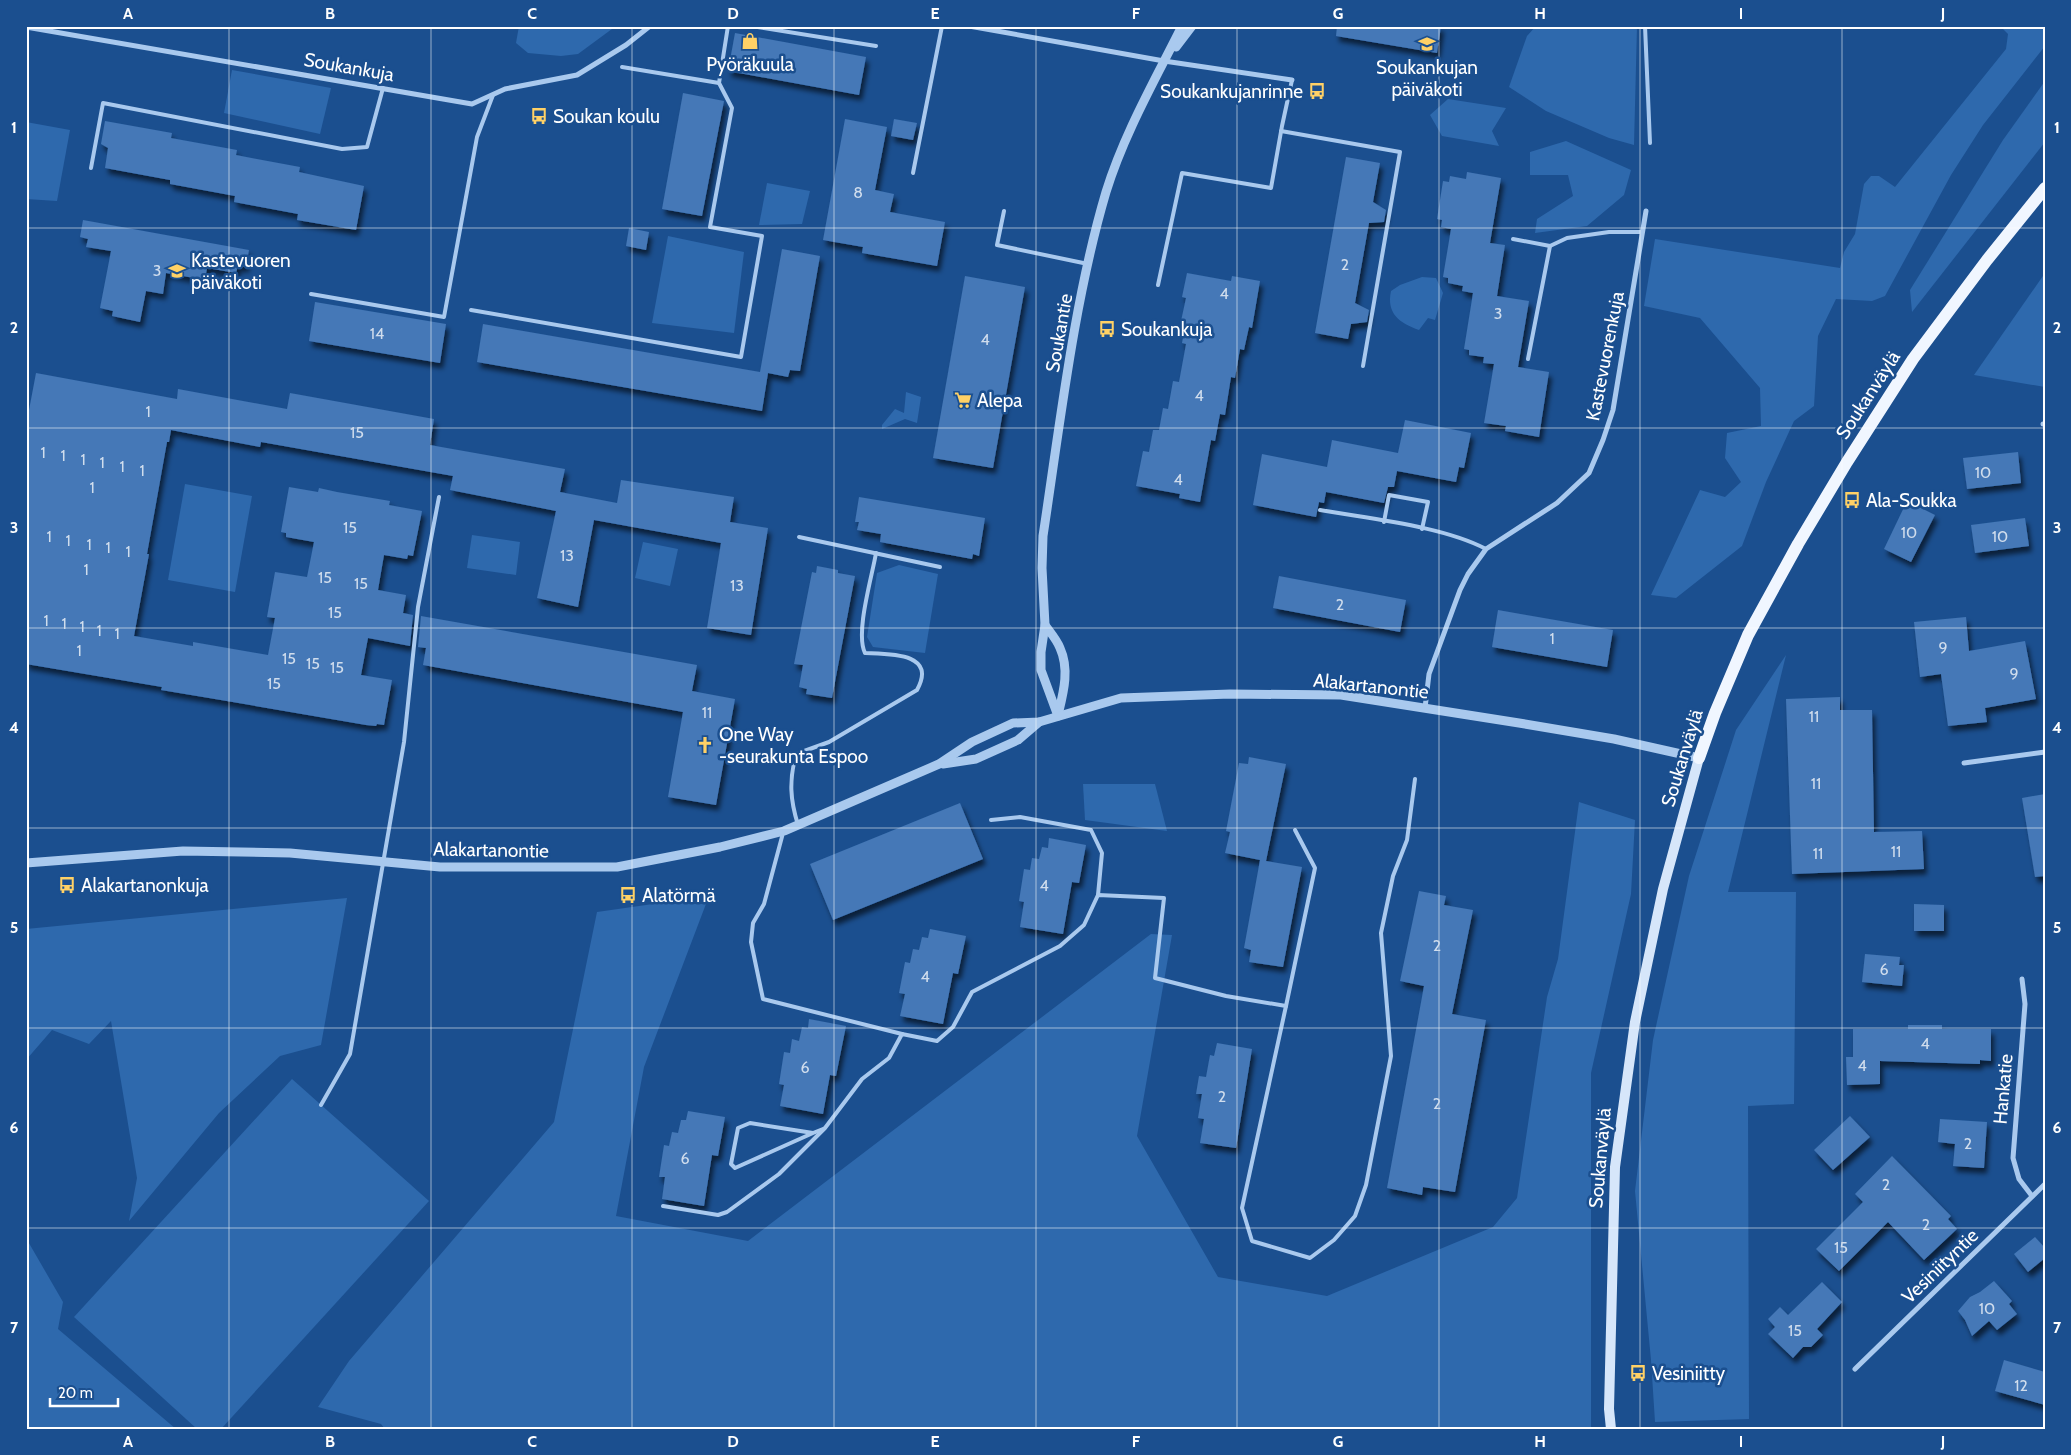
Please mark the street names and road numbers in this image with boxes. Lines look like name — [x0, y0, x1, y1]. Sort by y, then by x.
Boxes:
street label: Soukankuja — [302, 48, 396, 86]
street label: Kastevuorenkuja — [1581, 289, 1629, 423]
street label: Soukantie — [1041, 292, 1077, 374]
street label: Soukanväylä — [1831, 347, 1905, 443]
street label: Alakartanontie — [1312, 669, 1430, 704]
street label: Soukanväylä — [1656, 707, 1708, 809]
street label: Alakartanontie — [433, 837, 549, 863]
street label: Hankatie — [1988, 1053, 2018, 1125]
street label: Soukanväylä — [1584, 1107, 1616, 1209]
street label: Vesiniityntie — [1897, 1224, 1983, 1308]

